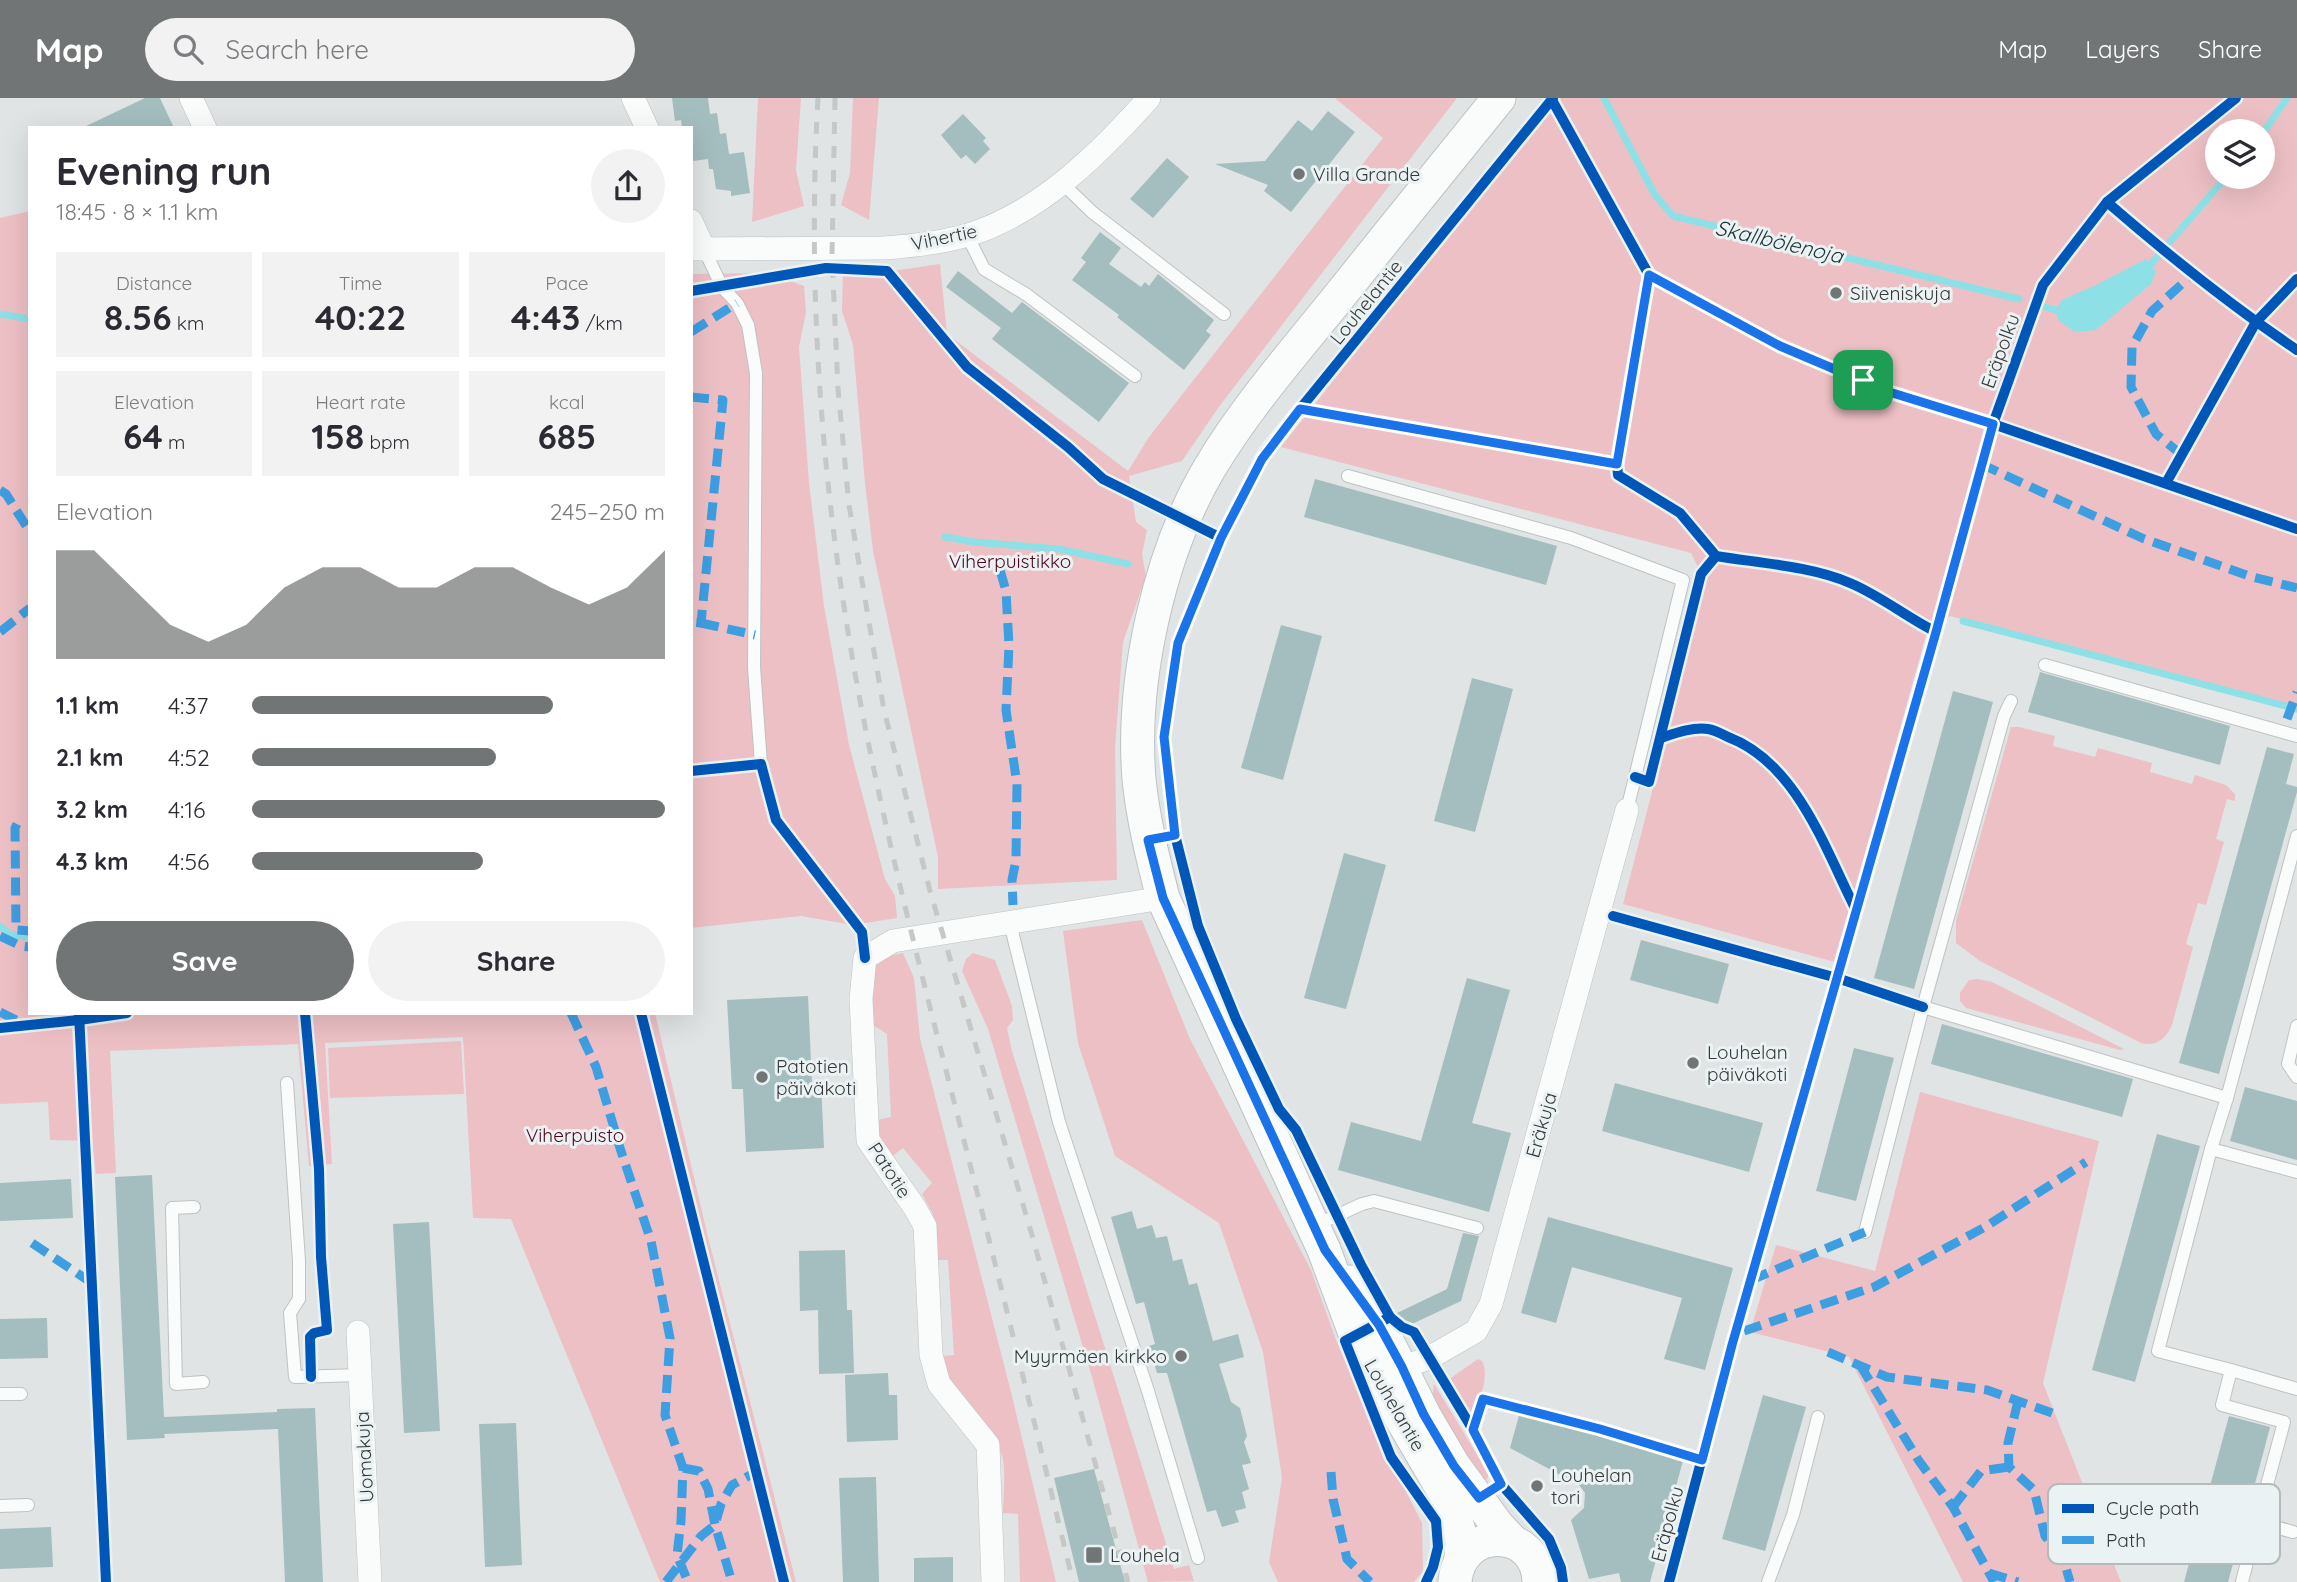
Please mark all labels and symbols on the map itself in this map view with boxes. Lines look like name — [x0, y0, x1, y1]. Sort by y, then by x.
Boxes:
place label: Villa Grande — [1313, 162, 1420, 186]
marker: Villa Grande — [1291, 166, 1307, 182]
water label: Skallbölenoja — [1713, 214, 1847, 269]
street label: Vihertie — [909, 218, 979, 256]
street label: Louhelantie — [1325, 255, 1407, 349]
place label: Siiveniskuja — [1850, 281, 1951, 305]
marker: Siiveniskuja — [1828, 285, 1844, 301]
street label: Eräpolku — [1975, 310, 2025, 392]
pin — [1833, 350, 1893, 410]
park label: Viherpuistikko — [949, 549, 1071, 573]
place label: Louhelan päiväkoti — [1707, 1040, 1788, 1086]
place label: Patotien päiväkoti — [776, 1054, 856, 1100]
marker: Louhelan päiväkoti — [1685, 1055, 1701, 1071]
marker: Patotien päiväkoti — [754, 1069, 770, 1085]
street label: Eräkuja — [1520, 1090, 1562, 1160]
park label: Viherpuisto — [526, 1123, 624, 1147]
street label: Patotie — [863, 1138, 917, 1202]
place label: Myyrmäen kirkko — [1014, 1344, 1167, 1368]
marker: Myyrmäen kirkko — [1173, 1348, 1189, 1364]
street label: Louhelantie — [1359, 1355, 1431, 1455]
street label: Uomakuja — [350, 1411, 378, 1503]
place label: Louhelan tori — [1551, 1463, 1632, 1509]
marker: Louhelan tori — [1529, 1478, 1545, 1494]
street label: Eräpolku — [1645, 1483, 1689, 1565]
legend — [2048, 1484, 2280, 1564]
text: Cycle path — [2106, 1496, 2199, 1520]
text: Path — [2106, 1528, 2146, 1552]
place label: Louhela — [1110, 1543, 1180, 1567]
marker: Louhela — [1084, 1545, 1104, 1565]

